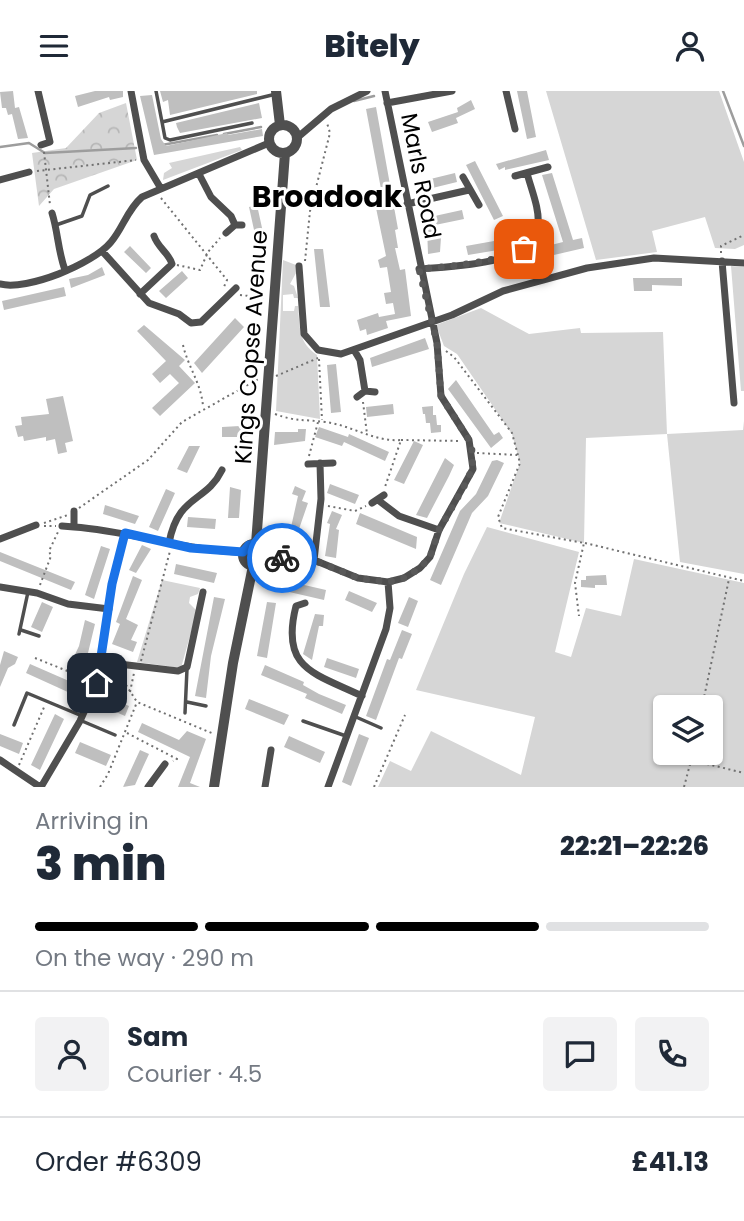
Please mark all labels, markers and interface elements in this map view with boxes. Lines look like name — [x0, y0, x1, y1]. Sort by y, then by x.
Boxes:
text: Bitely — [324, 23, 420, 68]
icon: menu — [35, 27, 73, 65]
icon: person — [671, 27, 709, 65]
street label: Marls Road — [393, 110, 449, 242]
district label: Broadoak — [252, 175, 403, 218]
pin — [494, 219, 554, 279]
street label: Kings Copse Avenue — [227, 229, 275, 465]
icon: bag — [505, 230, 543, 268]
courier — [247, 523, 317, 593]
icon: bike — [263, 539, 301, 577]
pin — [67, 653, 127, 713]
icon: home — [78, 664, 116, 702]
map controls — [653, 695, 723, 765]
button: layers — [653, 695, 723, 765]
text: Arriving in — [35, 805, 149, 837]
text: 22:21–22:26 — [560, 828, 709, 864]
text: 3 min — [35, 832, 167, 896]
text: On the way · 290 m — [35, 942, 254, 974]
button: person — [35, 1017, 109, 1091]
button: chat — [543, 1017, 617, 1091]
button: phone — [635, 1017, 709, 1091]
text: Sam — [127, 1019, 188, 1055]
text: Courier · 4.5 — [127, 1058, 262, 1090]
text: Order #6309 — [35, 1144, 202, 1180]
text: £41.13 — [632, 1144, 709, 1180]

